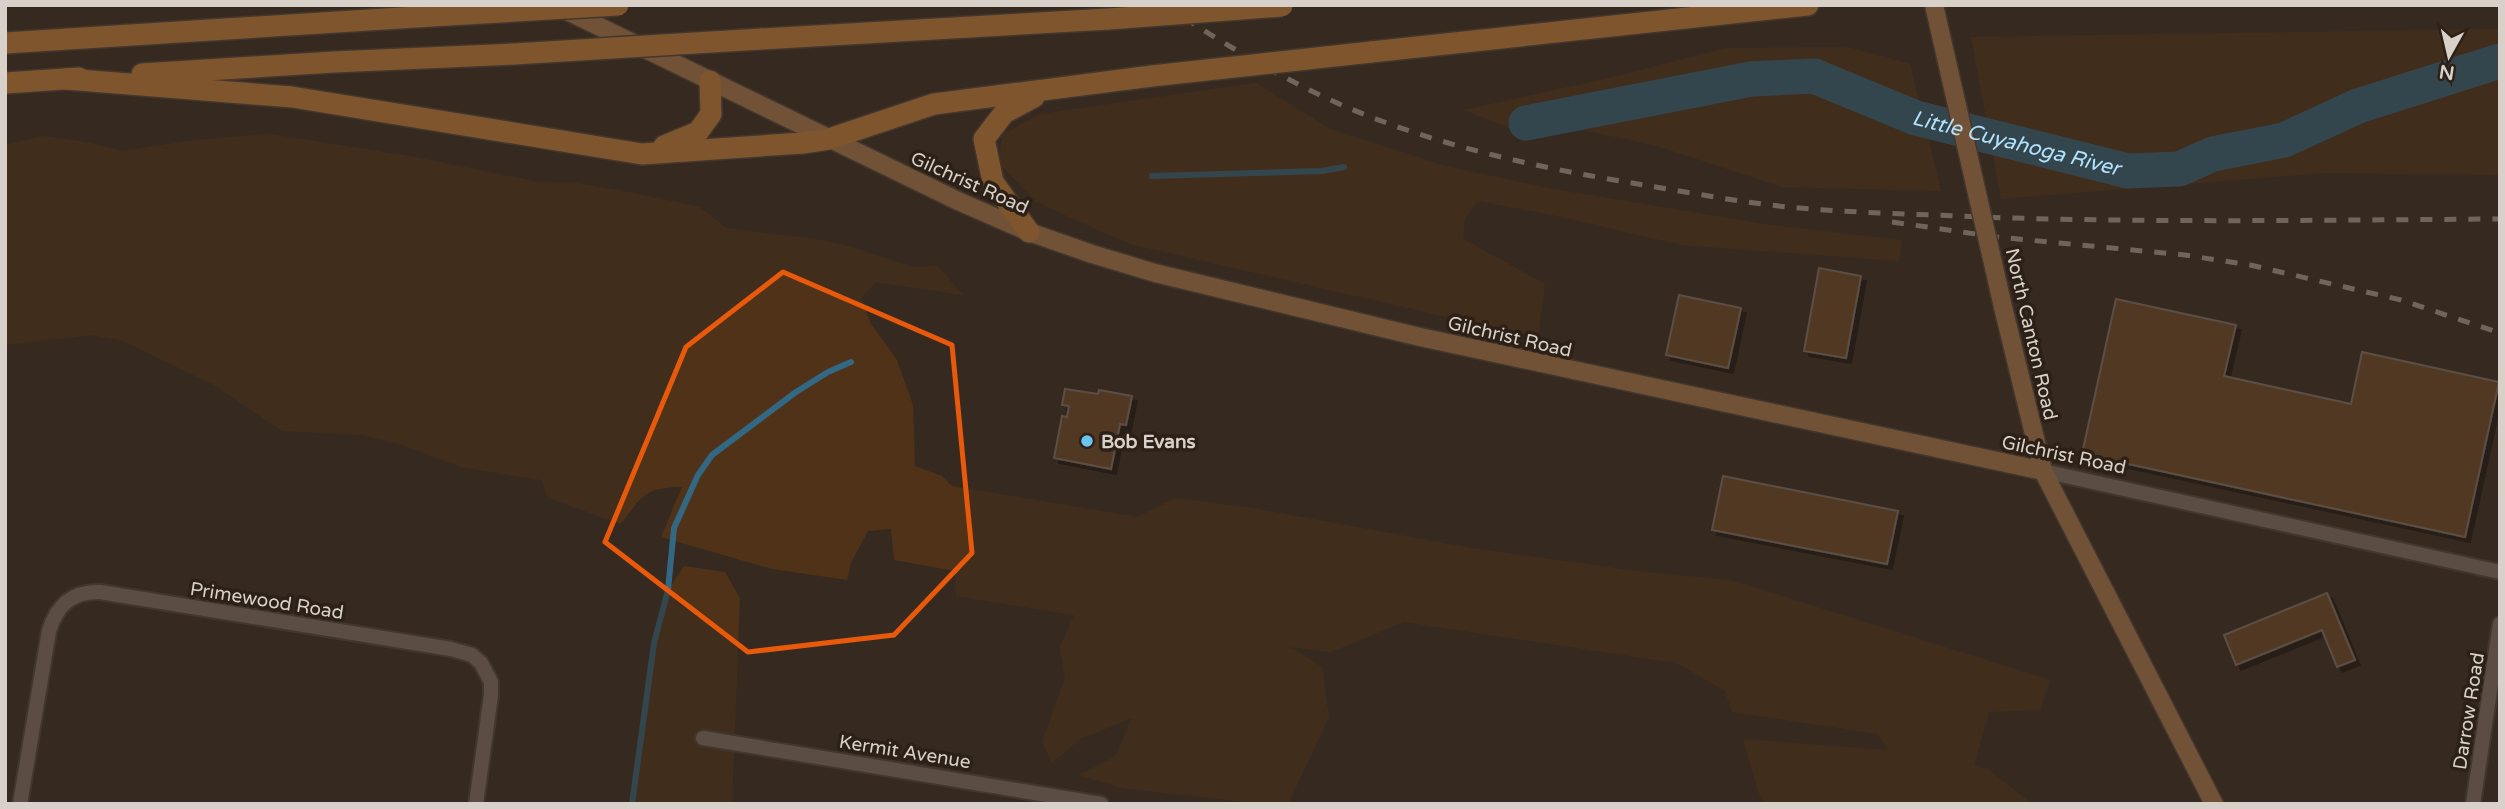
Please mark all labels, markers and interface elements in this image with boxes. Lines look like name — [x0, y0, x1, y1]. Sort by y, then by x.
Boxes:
north arrow — [2414, 21, 2484, 91]
text: N — [2438, 60, 2456, 84]
water label: Little Cuyahoga River — [1910, 106, 2126, 182]
street label: Gilchrist Road — [907, 147, 1032, 219]
street label: North Canton Road — [2001, 246, 2062, 422]
street label: Gilchrist Road — [1446, 312, 1574, 362]
place label: Bob Evans — [1101, 431, 1196, 453]
street label: Gilchrist Road — [2000, 431, 2128, 479]
marker: Bob Evans — [1079, 433, 1095, 449]
street label: Primewood Road — [188, 578, 345, 624]
street label: Darrow Road — [2449, 651, 2489, 771]
street label: Kermit Avenue — [837, 731, 972, 773]

